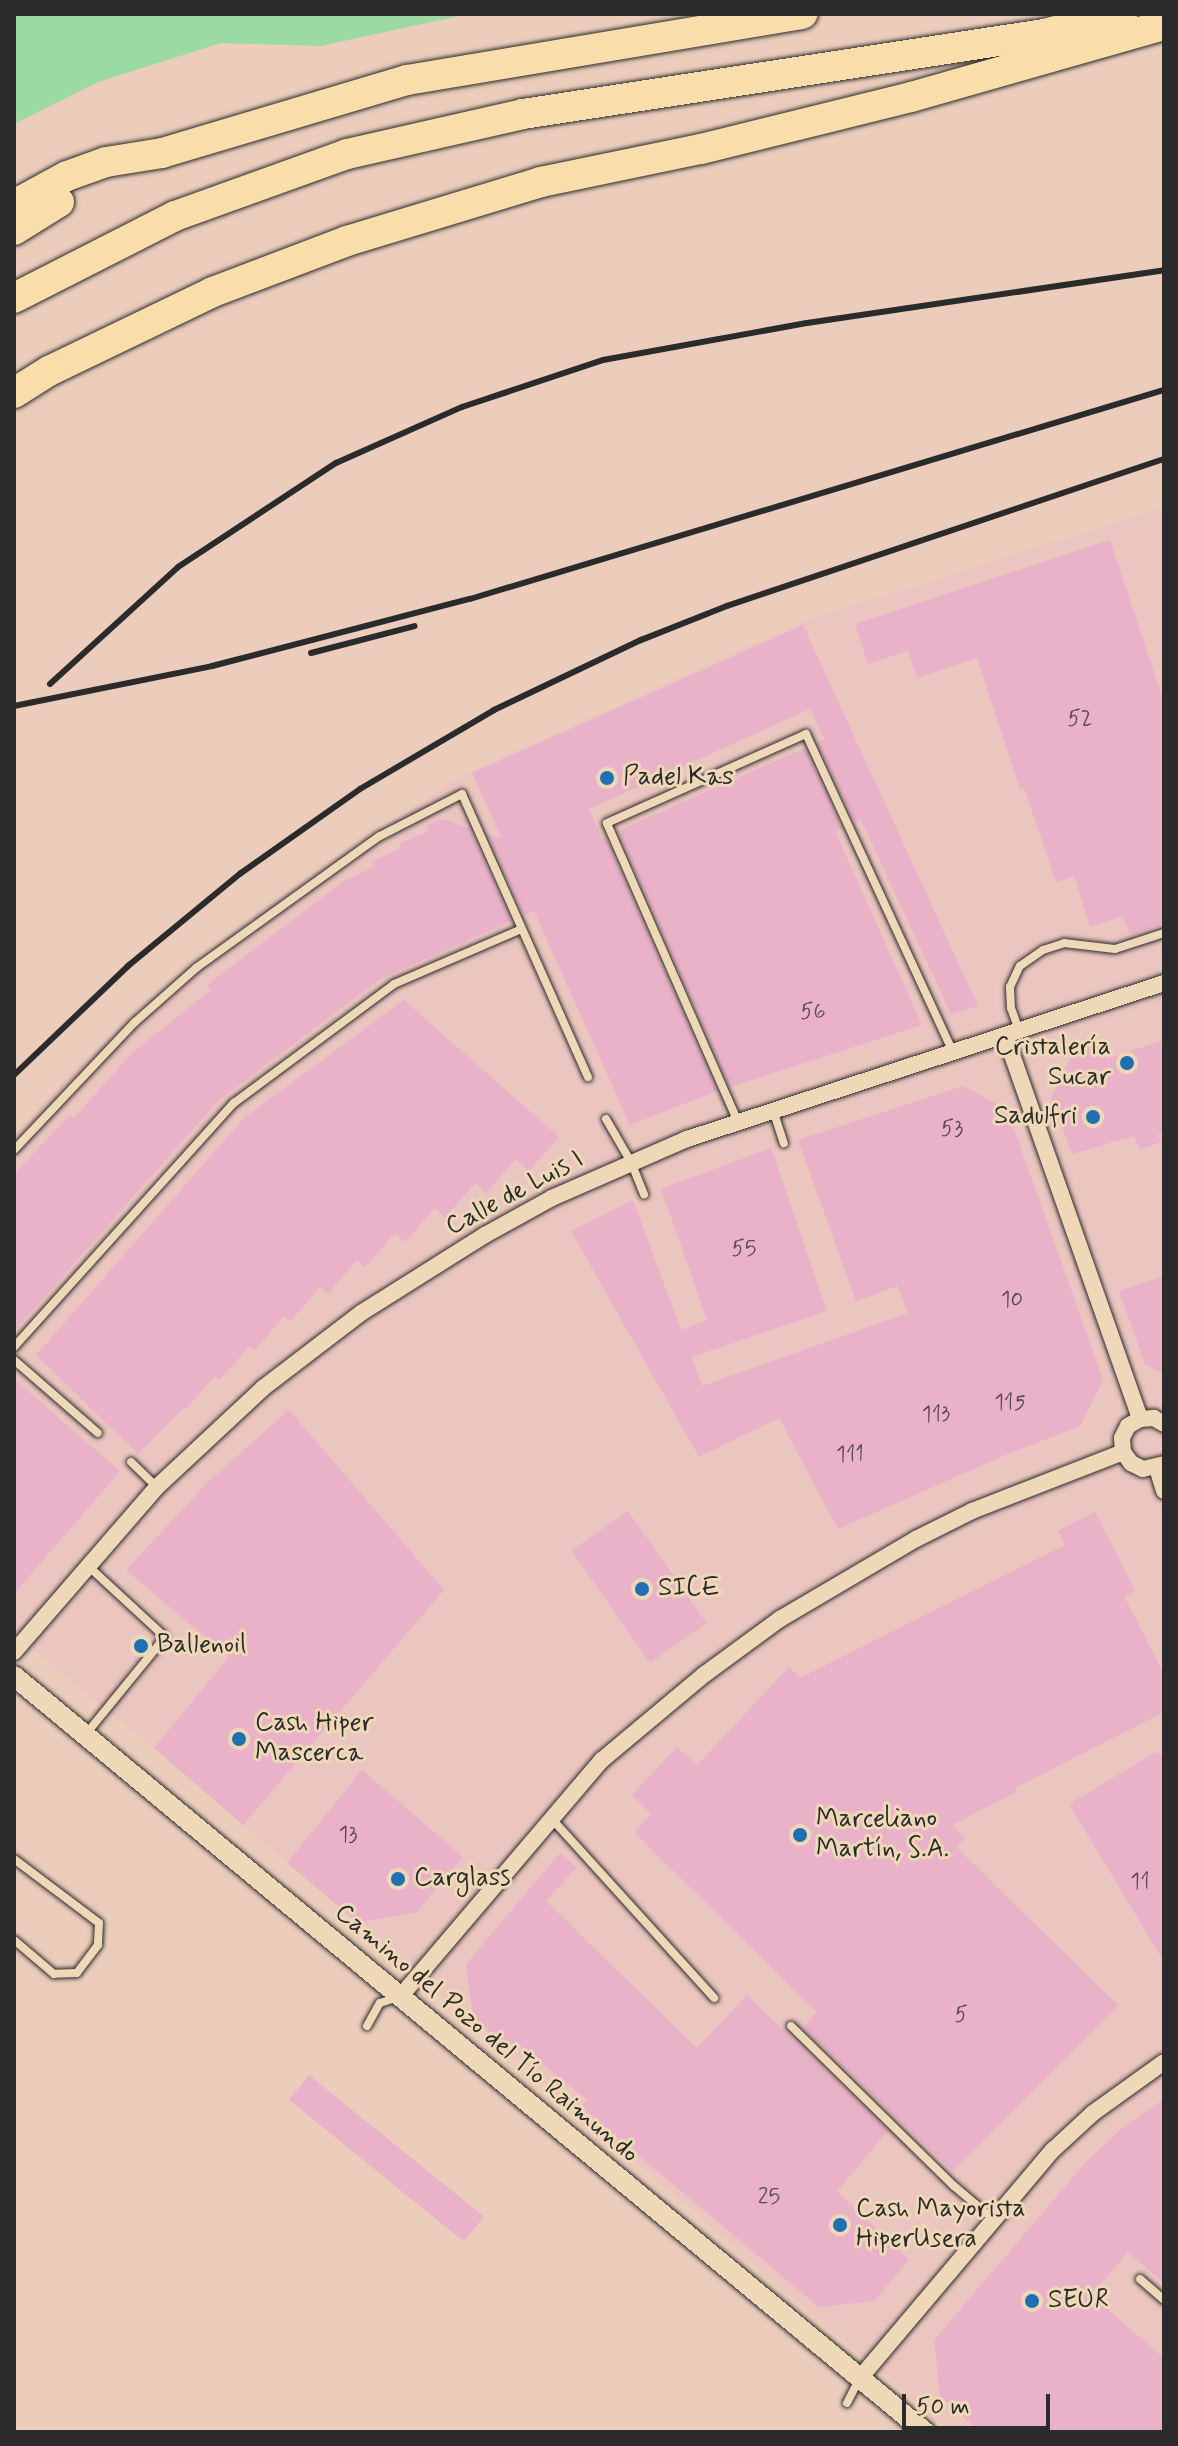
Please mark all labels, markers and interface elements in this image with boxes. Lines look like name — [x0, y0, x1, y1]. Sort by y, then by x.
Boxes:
house number: 52 — [1068, 707, 1092, 733]
place label: Padel Kas — [623, 762, 731, 794]
marker: Padel Kas — [598, 769, 616, 787]
house number: 56 — [800, 1000, 826, 1026]
place label: Cristalería Sucar — [995, 1032, 1111, 1094]
marker: Cristalería Sucar — [1118, 1054, 1136, 1072]
place label: Sadulfri — [994, 1101, 1077, 1133]
marker: Sadulfri — [1084, 1108, 1102, 1126]
house number: 53 — [941, 1117, 963, 1143]
street label: Calle de Luis I — [437, 1142, 593, 1246]
house number: 55 — [732, 1237, 756, 1263]
house number: 10 — [1001, 1288, 1023, 1314]
house number: 115 — [994, 1391, 1026, 1417]
house number: 113 — [922, 1403, 950, 1429]
house number: 111 — [836, 1443, 864, 1469]
place label: SICE — [658, 1573, 720, 1605]
marker: SICE — [633, 1580, 651, 1598]
place label: Ballenoil — [157, 1630, 246, 1662]
marker: Ballenoil — [132, 1637, 150, 1655]
place label: Cash Hiper Mascerca — [255, 1708, 374, 1770]
marker: Cash Hiper Mascerca — [230, 1730, 248, 1748]
place label: Marceliano Martín, S.A. — [816, 1804, 950, 1866]
house number: 13 — [338, 1823, 358, 1849]
marker: Marceliano Martín, S.A. — [791, 1826, 809, 1844]
place label: Carglass — [414, 1863, 511, 1895]
marker: Carglass — [389, 1870, 407, 1888]
house number: 11 — [1130, 1870, 1150, 1896]
street label: Camino del Pozo del Tío Raimundo — [327, 1897, 645, 2171]
house number: 5 — [954, 2003, 968, 2029]
house number: 25 — [758, 2185, 780, 2211]
place label: Cash Mayorista HiperUsera — [856, 2194, 1026, 2256]
marker: Cash Mayorista HiperUsera — [831, 2216, 849, 2234]
place label: SEUR — [1048, 2285, 1109, 2317]
marker: SEUR — [1023, 2292, 1041, 2310]
scale bar — [906, 2378, 1054, 2428]
text: 50 m — [916, 2392, 970, 2423]

